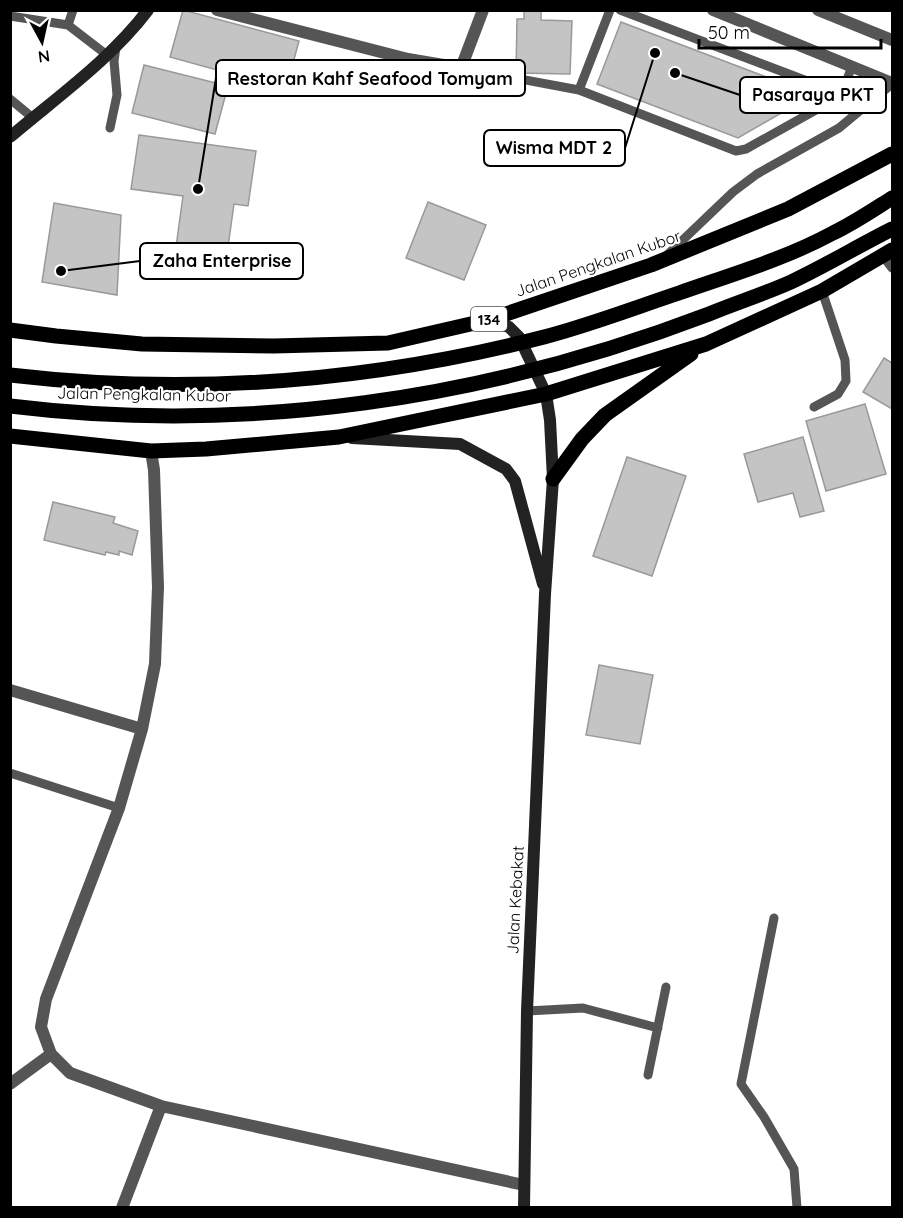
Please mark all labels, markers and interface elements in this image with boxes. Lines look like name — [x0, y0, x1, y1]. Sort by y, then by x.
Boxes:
north arrow — [12, 12, 72, 72]
scale bar — [699, 12, 880, 50]
text: 50 m — [708, 21, 750, 44]
text: N — [37, 46, 51, 68]
callout: Restoran Kahf Seafood Tomyam — [216, 60, 525, 96]
text: Restoran Kahf Seafood Tomyam — [227, 67, 513, 90]
callout: Pasaraya PKT — [740, 77, 886, 113]
text: Pasaraya PKT — [752, 83, 874, 106]
callout: Wisma MDT 2 — [484, 130, 625, 166]
text: Wisma MDT 2 — [496, 136, 612, 159]
street label: Jalan Pengkalan Kubor — [513, 225, 683, 301]
callout: Zaha Enterprise — [140, 243, 303, 279]
text: Zaha Enterprise — [152, 249, 292, 272]
road number: 134 — [471, 307, 507, 331]
street label: Jalan Pengkalan Kubor — [57, 382, 231, 406]
street label: Jalan Kebakat — [502, 845, 528, 955]

